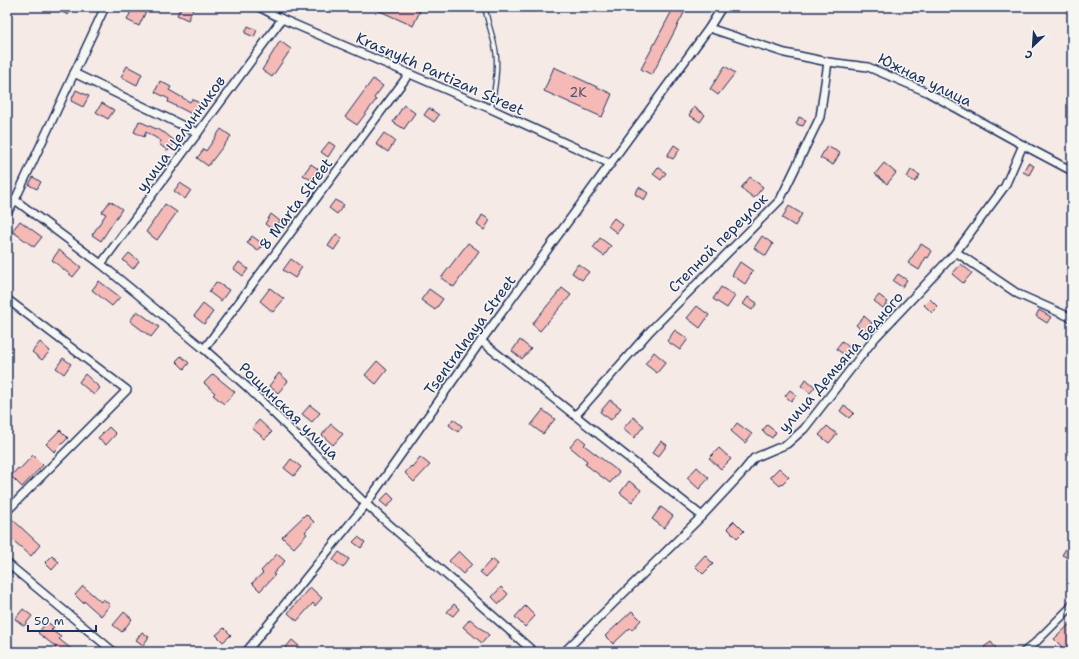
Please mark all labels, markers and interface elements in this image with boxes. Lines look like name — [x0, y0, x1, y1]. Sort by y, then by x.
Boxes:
north arrow — [1013, 26, 1053, 66]
street label: Krasnykh Partizan Street — [353, 28, 527, 120]
text: С — [1023, 46, 1035, 63]
street label: Южная улица — [875, 49, 976, 112]
street label: улица Целинников — [132, 72, 230, 196]
house number: 2К — [569, 84, 587, 101]
street label: 8 Marta Street — [255, 154, 337, 254]
street label: Степной переулок — [664, 189, 772, 297]
street label: Tsentralnaya Street — [420, 271, 520, 399]
street label: улица Демьяна Бедного — [774, 287, 908, 437]
street label: Рощинская улица — [234, 358, 344, 465]
scale bar — [28, 607, 96, 633]
text: 50 m — [34, 613, 64, 629]

